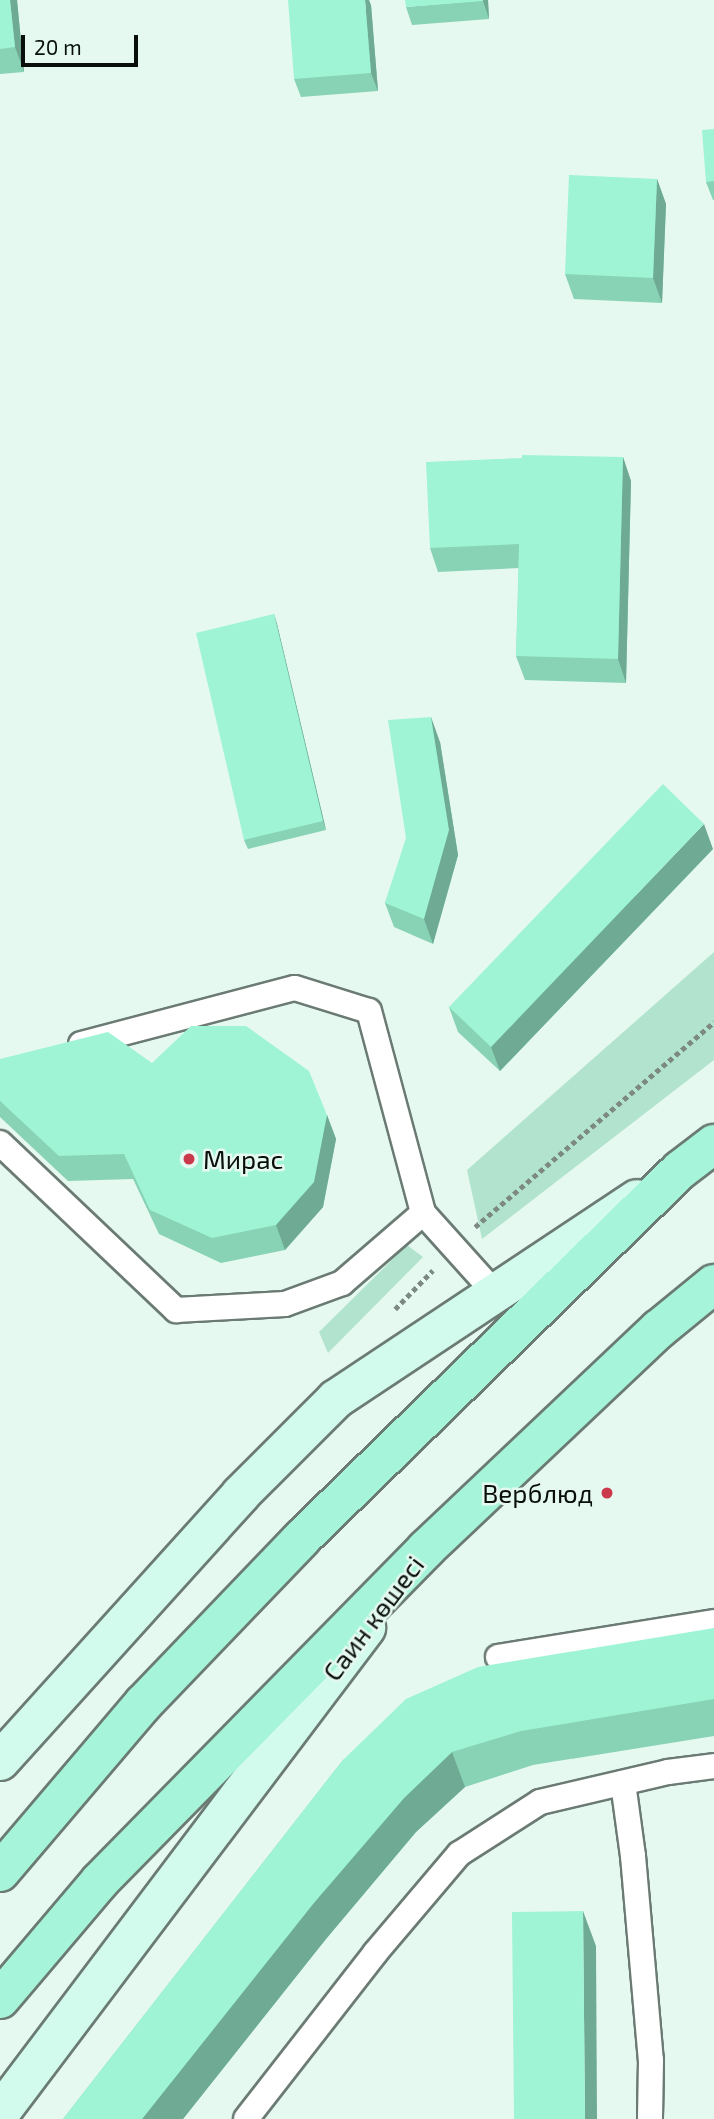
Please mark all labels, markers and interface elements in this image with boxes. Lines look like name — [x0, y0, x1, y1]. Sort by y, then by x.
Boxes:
scale bar — [24, 21, 142, 65]
text: 20 m — [34, 34, 82, 59]
place label: Мирас — [203, 1143, 283, 1175]
marker: Мирас — [181, 1151, 197, 1167]
place label: Верблюд — [482, 1477, 593, 1509]
marker: Верблюд — [599, 1485, 615, 1501]
street label: Саин көшесі — [316, 1549, 430, 1687]

